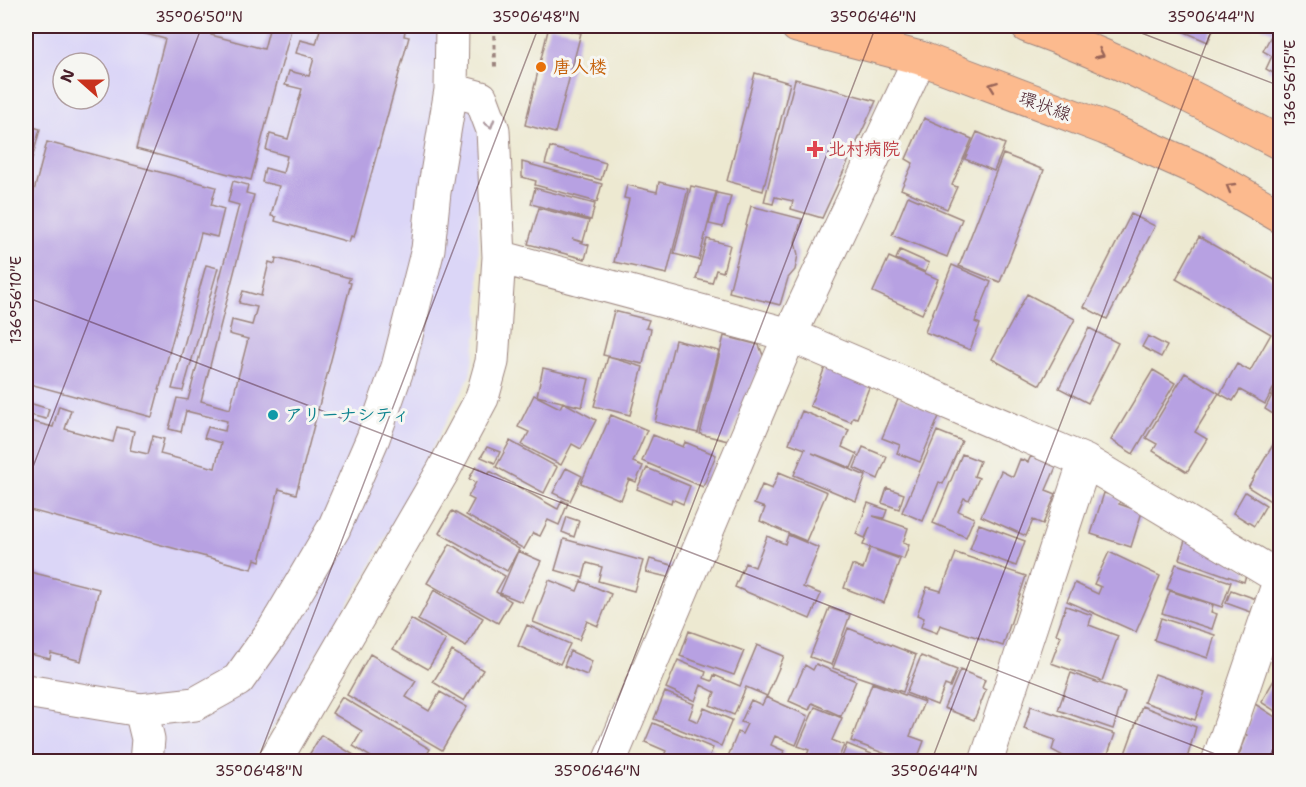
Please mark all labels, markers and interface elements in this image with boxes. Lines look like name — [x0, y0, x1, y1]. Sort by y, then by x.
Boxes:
text: 35°06'50"N — [155, 7, 243, 27]
text: 35°06'48"N — [492, 7, 580, 27]
text: 35°06'46"N — [829, 7, 917, 27]
text: 35°06'44"N — [1167, 7, 1255, 27]
text: 136°56'15"E — [1280, 40, 1300, 126]
one-way arrow — [1094, 47, 1105, 59]
north arrow — [51, 51, 111, 111]
place label: 唐人楼 — [553, 55, 607, 79]
marker: 唐人楼 — [534, 60, 548, 74]
text: N — [55, 66, 80, 85]
one-way arrow — [988, 81, 999, 93]
street label: 環状線 — [1016, 85, 1074, 127]
one-way arrow — [483, 118, 495, 129]
place label: 北村病院 — [828, 137, 900, 161]
marker: 北村病院 — [806, 140, 824, 158]
one-way arrow — [1226, 183, 1236, 194]
text: 136°56'10"E — [6, 256, 26, 344]
place label: アリーナシティ — [285, 403, 410, 427]
marker: アリーナシティ — [266, 408, 280, 422]
text: 35°06'48"N — [215, 761, 303, 781]
text: 35°06'46"N — [553, 761, 641, 781]
text: 35°06'44"N — [890, 761, 978, 781]

